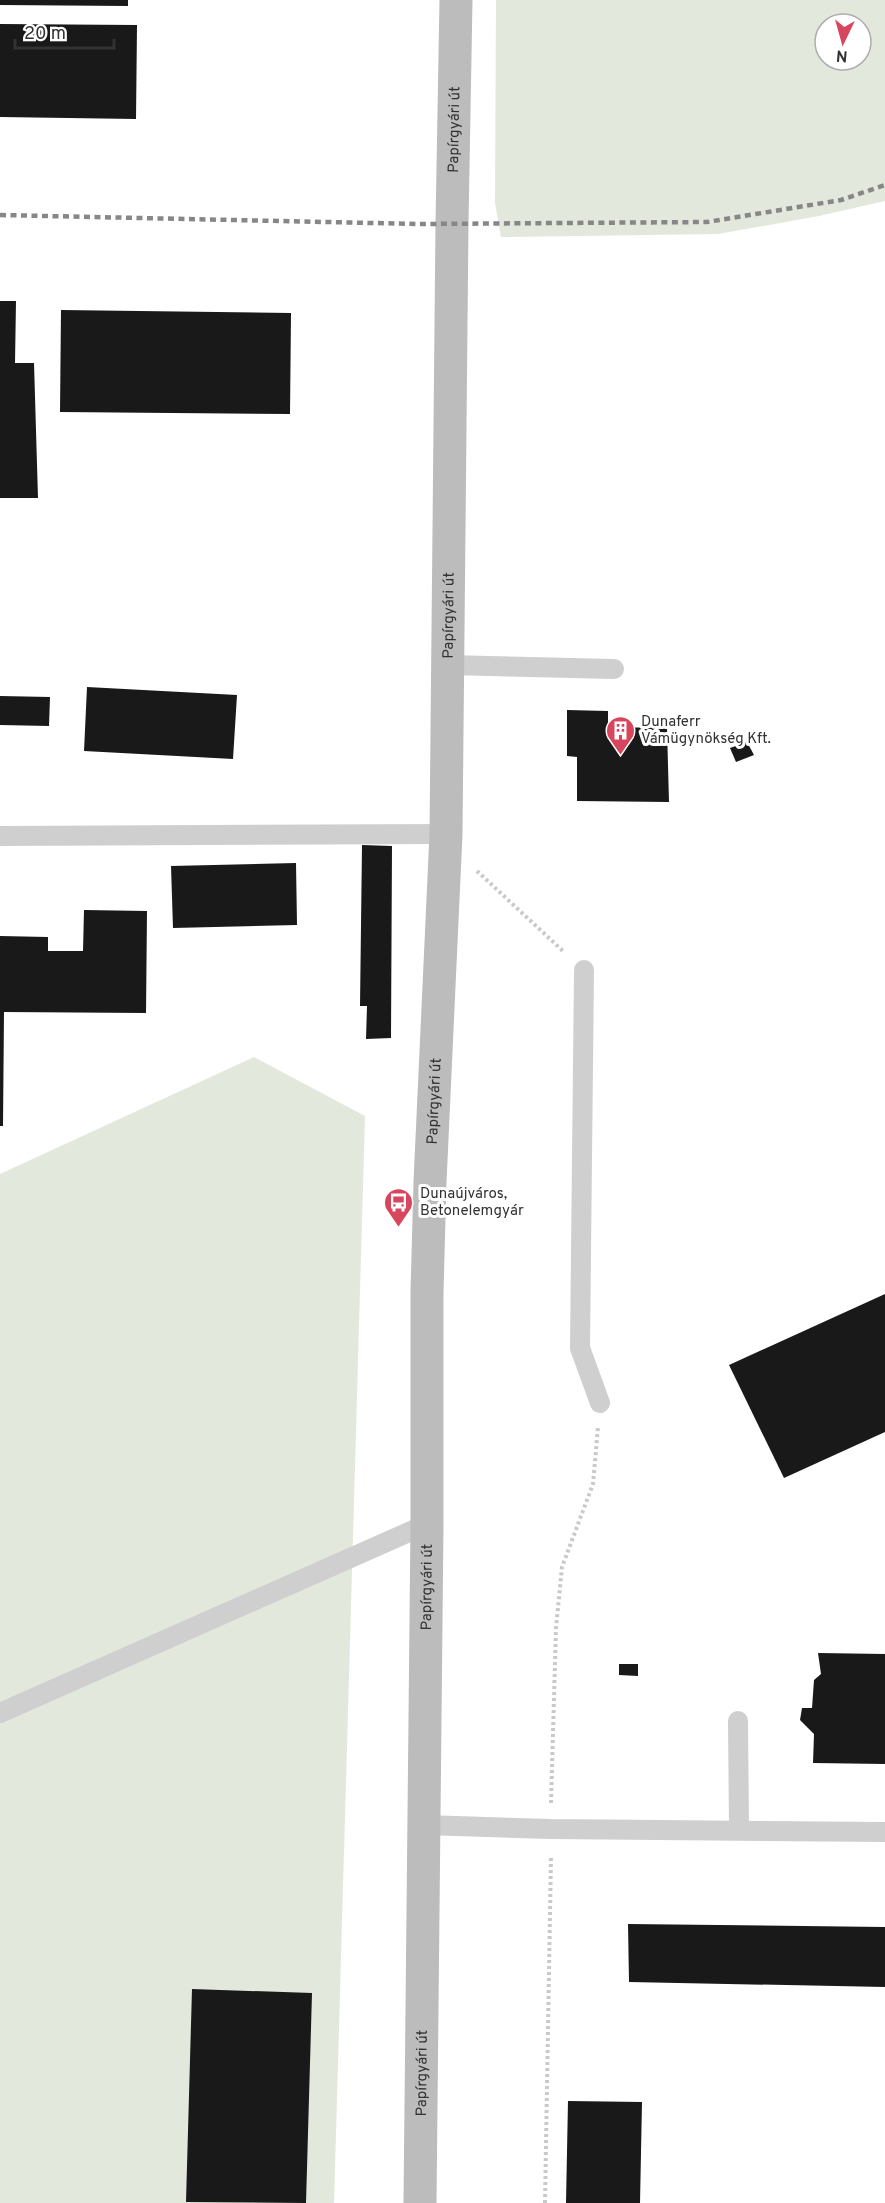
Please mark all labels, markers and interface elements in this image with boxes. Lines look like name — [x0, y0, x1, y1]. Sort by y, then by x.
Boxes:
scale bar — [15, 12, 114, 50]
north arrow — [813, 12, 873, 72]
text: 20 m — [24, 23, 66, 46]
text: N — [835, 44, 848, 65]
street label: Papírgyári út — [445, 86, 465, 173]
street label: Papírgyári út — [440, 572, 460, 659]
place label: Dunaferr Vámügynökség Kft. — [641, 713, 771, 749]
building icon: Dunaferr Vámügynökség Kft. — [604, 714, 636, 756]
street label: Papírgyári út — [424, 1057, 447, 1145]
place label: Dunaújváros, Betonelemgyár — [420, 1185, 524, 1221]
bus stop icon: Dunaújváros, Betonelemgyár — [383, 1186, 415, 1228]
street label: Papírgyári út — [418, 1544, 438, 1630]
street label: Papírgyári út — [413, 2030, 433, 2116]

